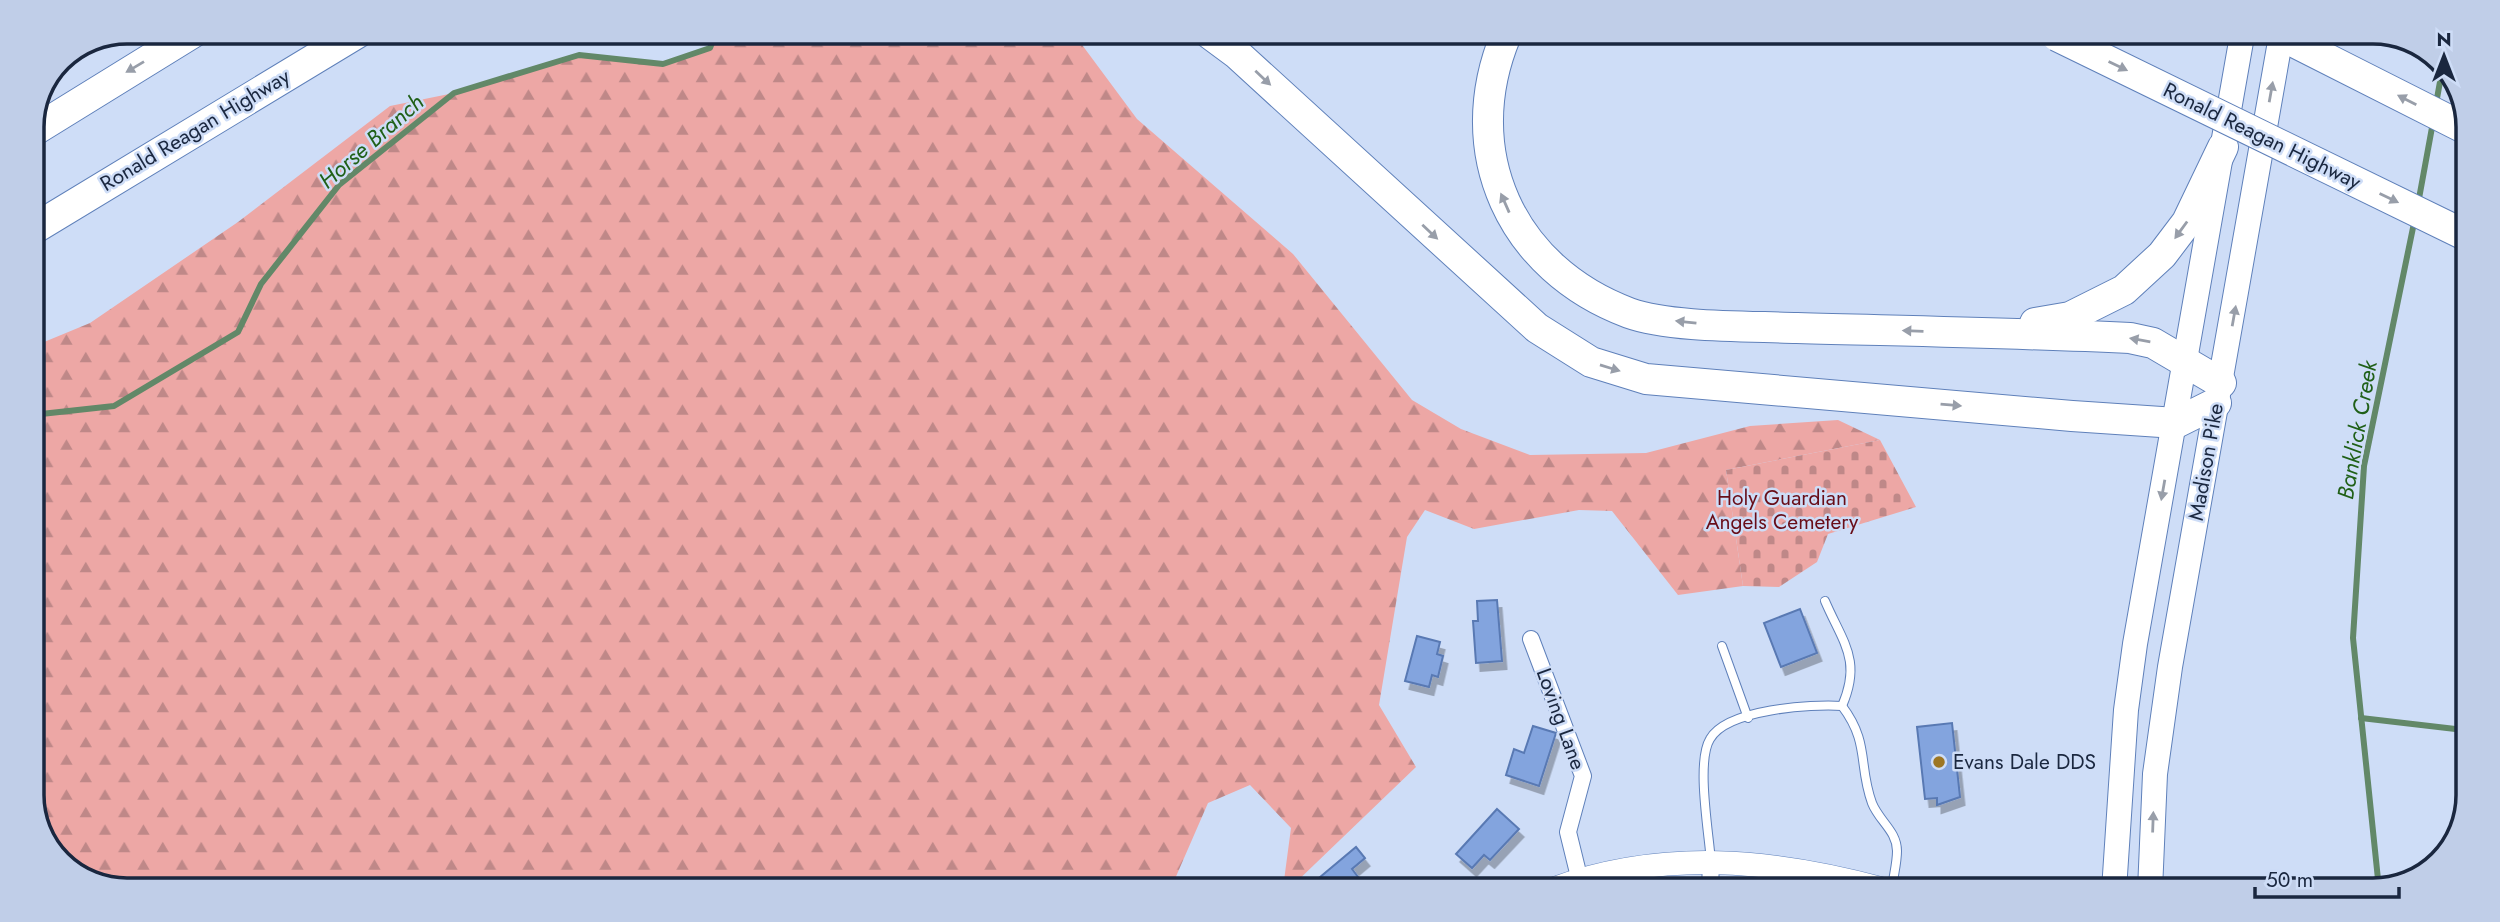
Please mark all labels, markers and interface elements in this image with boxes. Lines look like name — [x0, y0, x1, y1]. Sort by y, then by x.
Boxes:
north arrow — [2409, 21, 2479, 91]
text: N — [2436, 26, 2452, 53]
one-way arrow — [2108, 60, 2128, 71]
street label: Ronald Reagan Highway — [95, 61, 296, 199]
one-way arrow — [126, 61, 145, 73]
one-way arrow — [1254, 69, 1271, 85]
street label: Ronald Reagan Highway — [2158, 75, 2367, 197]
one-way arrow — [2266, 81, 2277, 103]
water label: Horse Branch — [311, 85, 431, 197]
one-way arrow — [2397, 94, 2417, 105]
one-way arrow — [2379, 192, 2399, 203]
one-way arrow — [1499, 193, 1511, 213]
one-way arrow — [2174, 220, 2188, 239]
one-way arrow — [1421, 224, 1439, 240]
one-way arrow — [2229, 305, 2240, 327]
one-way arrow — [1674, 316, 1696, 327]
one-way arrow — [1902, 325, 1924, 336]
one-way arrow — [2129, 334, 2151, 345]
water label: Banklick Creek — [2328, 357, 2386, 502]
one-way arrow — [1600, 363, 1621, 373]
one-way arrow — [1941, 400, 1963, 411]
street label: Madison Pike — [2181, 401, 2231, 523]
one-way arrow — [2158, 479, 2169, 501]
park label: Holy Guardian Angels Cemetery — [1706, 483, 1859, 537]
street label: Loving Lane — [1529, 664, 1593, 774]
place label: Evans Dale DDS — [1953, 747, 2096, 777]
marker: Evans Dale DDS — [1931, 754, 1947, 770]
one-way arrow — [2148, 811, 2159, 833]
scale bar — [2255, 856, 2398, 900]
text: 50 m — [2266, 865, 2313, 895]

